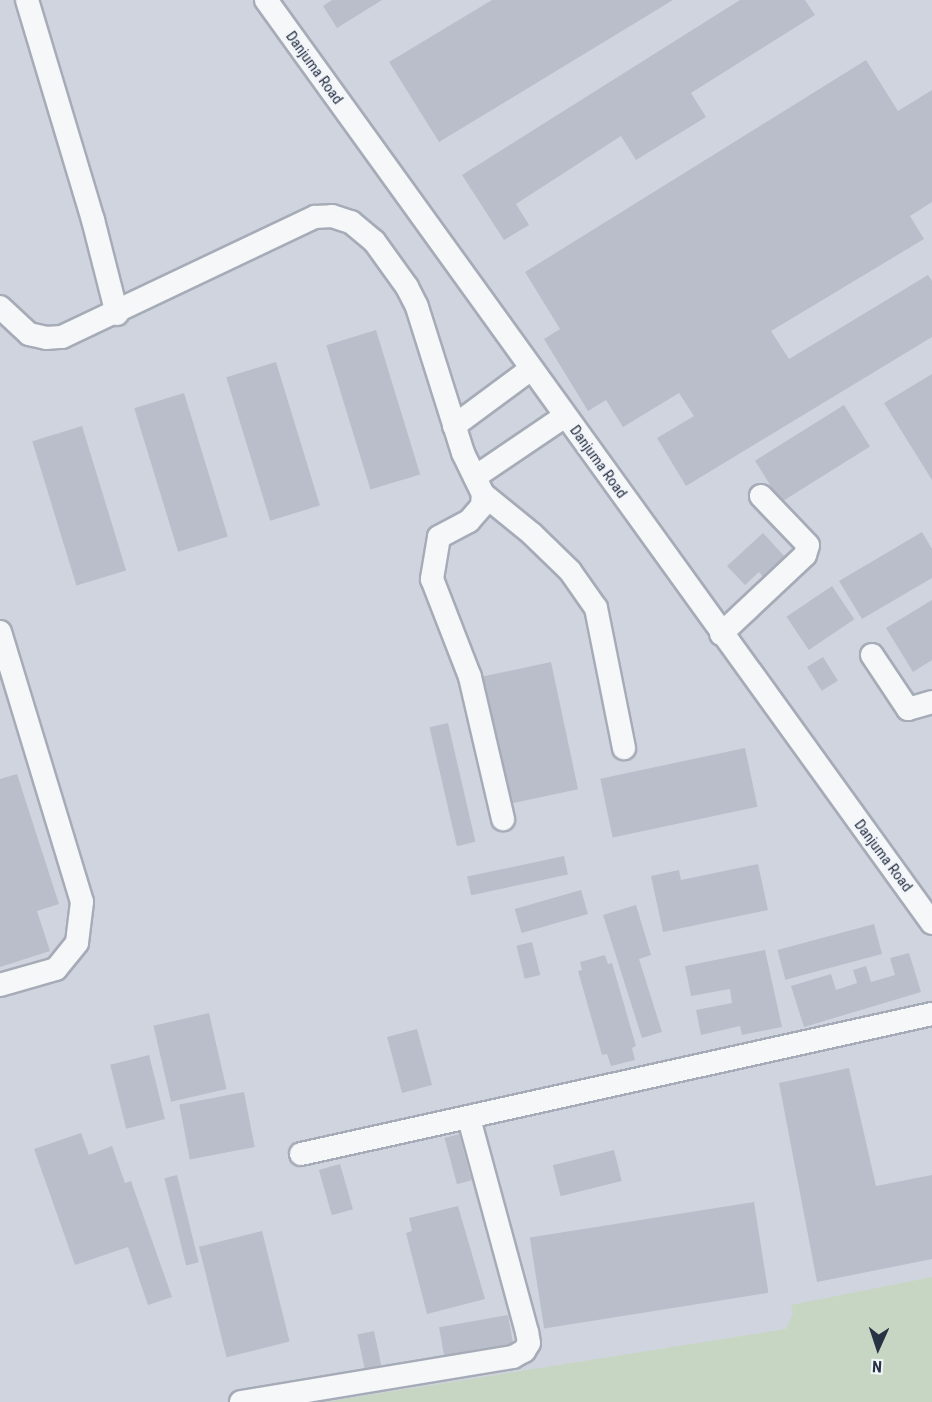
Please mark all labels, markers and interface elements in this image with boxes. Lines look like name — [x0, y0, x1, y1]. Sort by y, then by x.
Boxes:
street label: Danjuma Road — [282, 28, 346, 108]
street label: Danjuma Road — [566, 422, 630, 502]
street label: Danjuma Road — [850, 816, 916, 896]
north arrow — [848, 1318, 908, 1378]
text: N — [872, 1357, 882, 1376]

